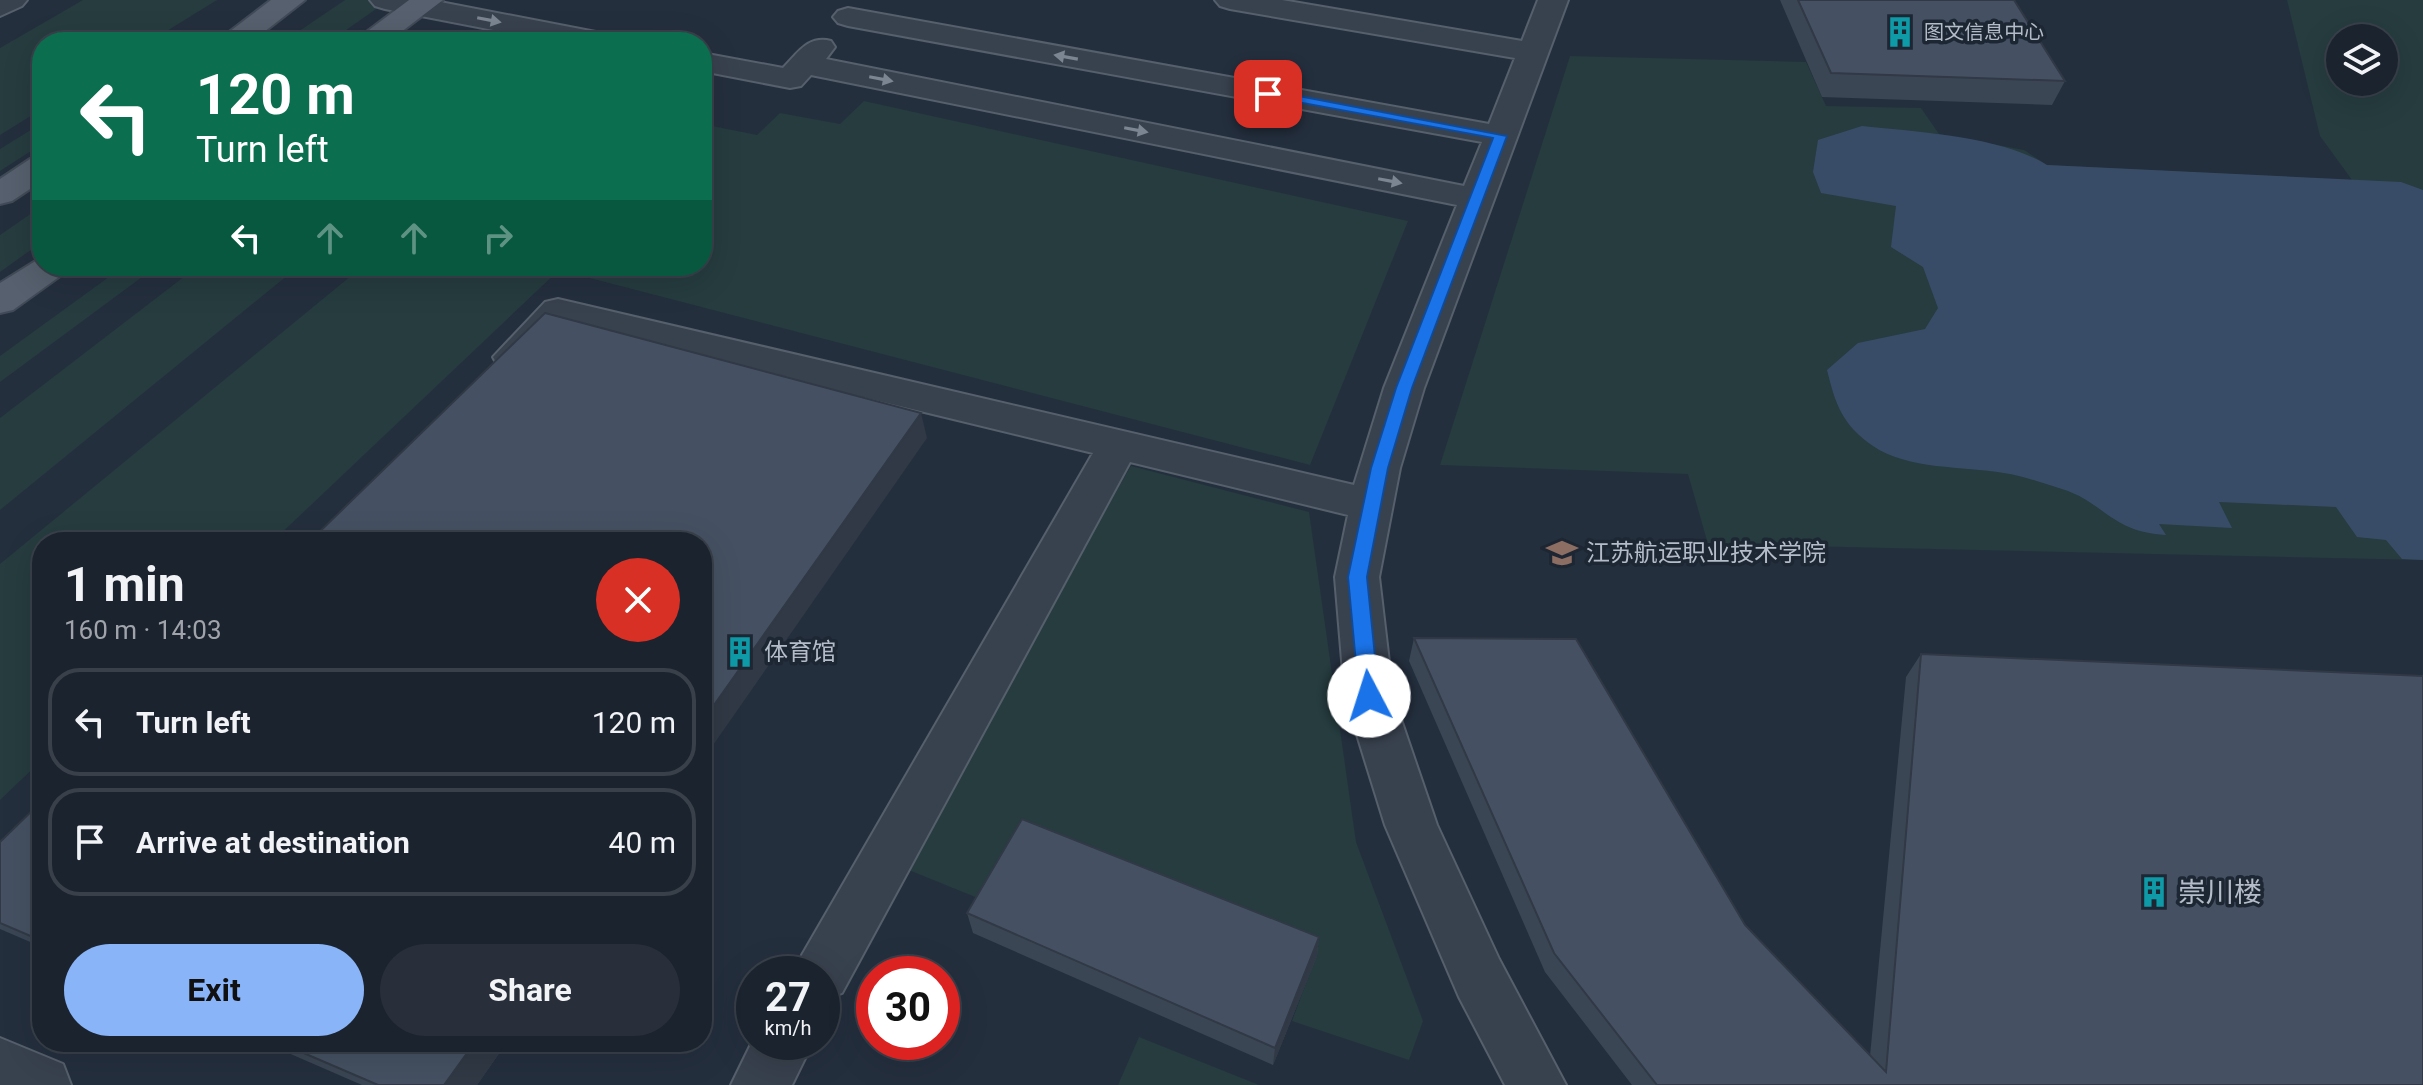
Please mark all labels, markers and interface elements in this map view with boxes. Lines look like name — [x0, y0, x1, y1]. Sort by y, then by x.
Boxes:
one-way arrow — [476, 15, 501, 27]
building icon: 图文信息中心 — [1883, 15, 1917, 49]
place label: 图文信息中心 — [1924, 20, 2044, 44]
map controls — [2326, 24, 2398, 96]
button: layers — [2326, 24, 2398, 96]
one-way arrow — [1053, 50, 1078, 62]
pin — [1234, 60, 1302, 128]
text: 120 m — [196, 62, 355, 128]
icon: left — [64, 64, 168, 168]
icon: arrive — [1246, 72, 1290, 116]
one-way arrow — [868, 73, 893, 86]
one-way arrow — [1123, 124, 1148, 137]
text: Turn left — [196, 129, 329, 171]
one-way arrow — [1378, 175, 1403, 188]
icon: left — [224, 216, 268, 260]
icon: ahead — [308, 216, 352, 260]
icon: ahead — [392, 216, 436, 260]
icon: right — [476, 216, 520, 260]
school or university icon: 江苏航运职业技术学院 — [1545, 536, 1579, 570]
place label: 江苏航运职业技术学院 — [1586, 539, 1826, 567]
text: 1 min — [64, 556, 185, 613]
button: close — [596, 558, 680, 642]
text: 160 m · 14:03 — [64, 615, 222, 645]
building icon: 体育馆 — [723, 635, 757, 669]
place label: 体育馆 — [764, 638, 836, 666]
position arrow — [1327, 654, 1411, 738]
icon: left — [68, 700, 112, 744]
text: Turn left — [136, 705, 251, 740]
text: 120 m — [592, 705, 676, 740]
icon: arrive — [68, 820, 112, 864]
text: Arrive at destination — [136, 825, 410, 860]
text: 40 m — [609, 825, 676, 860]
building icon: 崇川楼 — [2137, 875, 2171, 909]
place label: 崇川楼 — [2178, 876, 2262, 909]
button: Exit — [64, 944, 364, 1036]
button: Share — [380, 944, 680, 1036]
speed limit sign: 30 — [856, 956, 960, 1060]
text: 27 — [765, 974, 811, 1021]
text: km/h — [765, 1016, 811, 1040]

